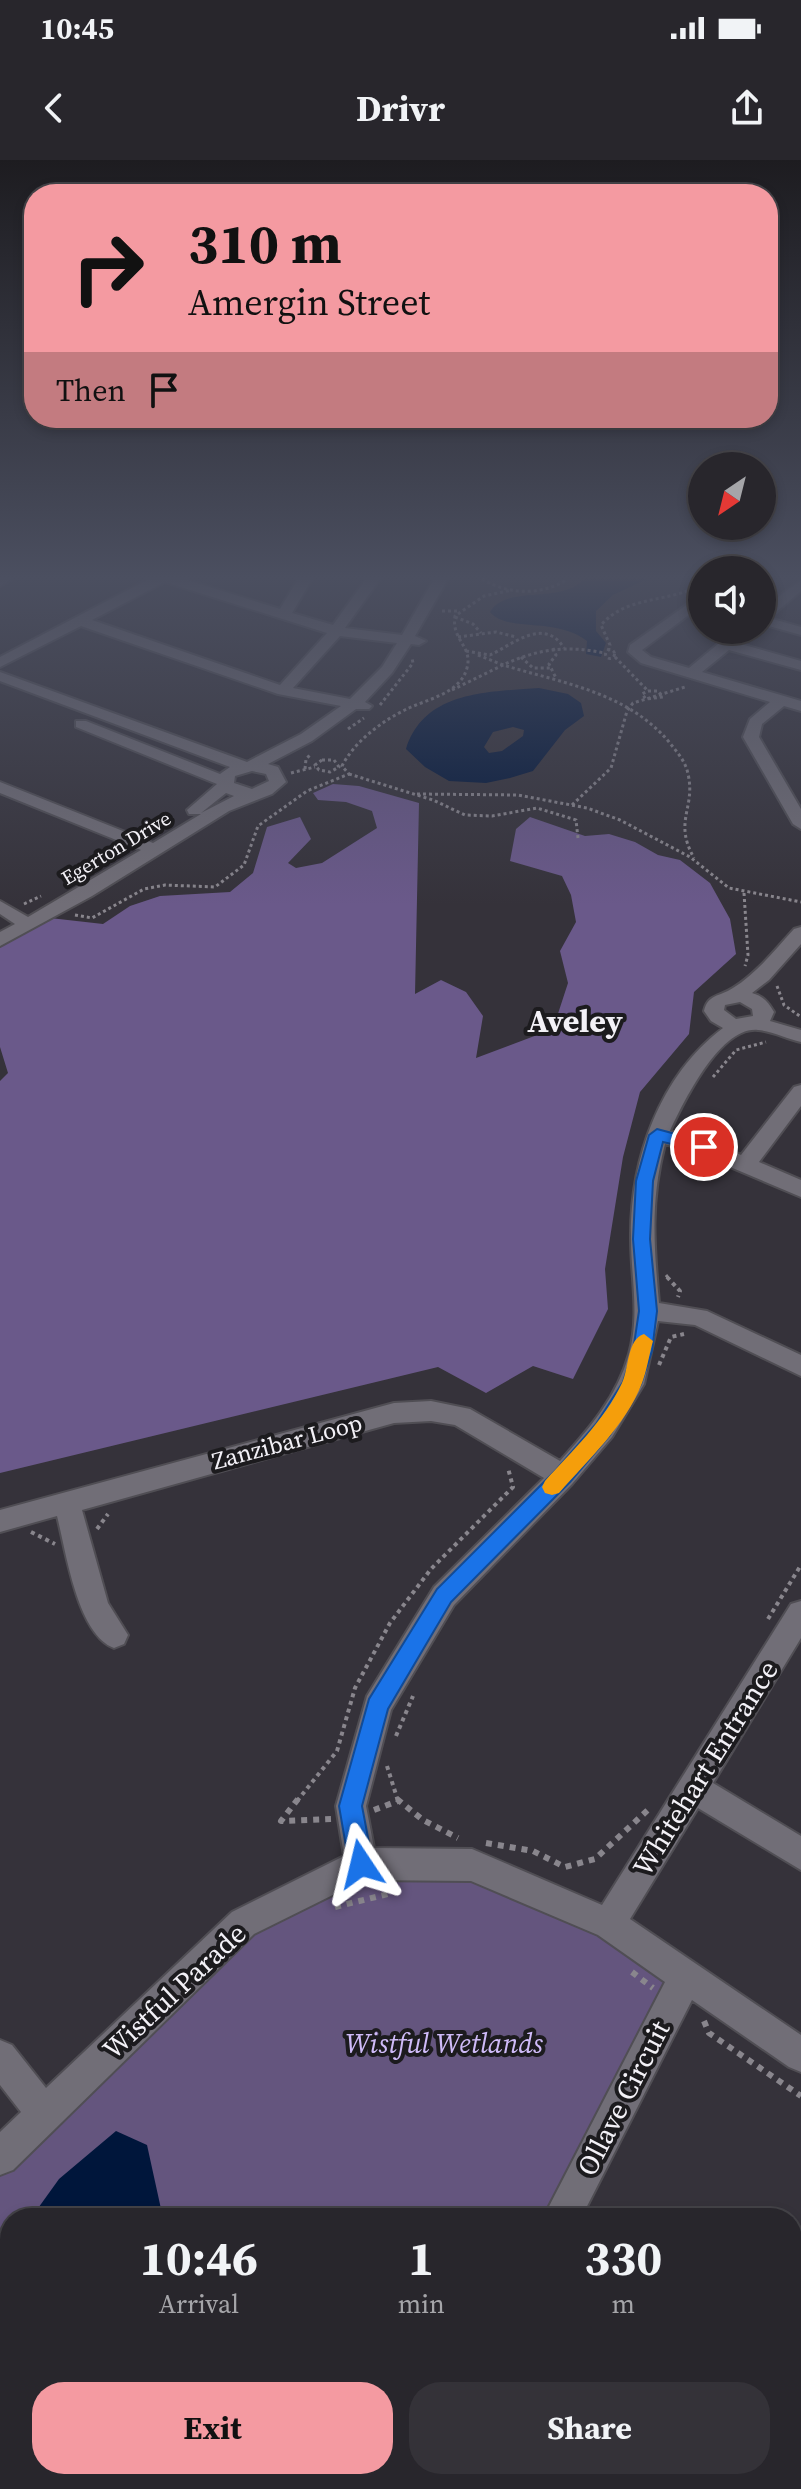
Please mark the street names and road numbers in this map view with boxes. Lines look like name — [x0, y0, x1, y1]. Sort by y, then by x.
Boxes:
street label: Egerton Drive — [56, 804, 176, 892]
street label: Zanzibar Loop — [208, 1406, 366, 1477]
street label: Whitehart Entrance — [623, 1653, 787, 1883]
street label: Wistful Parade — [94, 1915, 254, 2067]
street label: Ollave Circuit — [568, 2013, 679, 2182]

